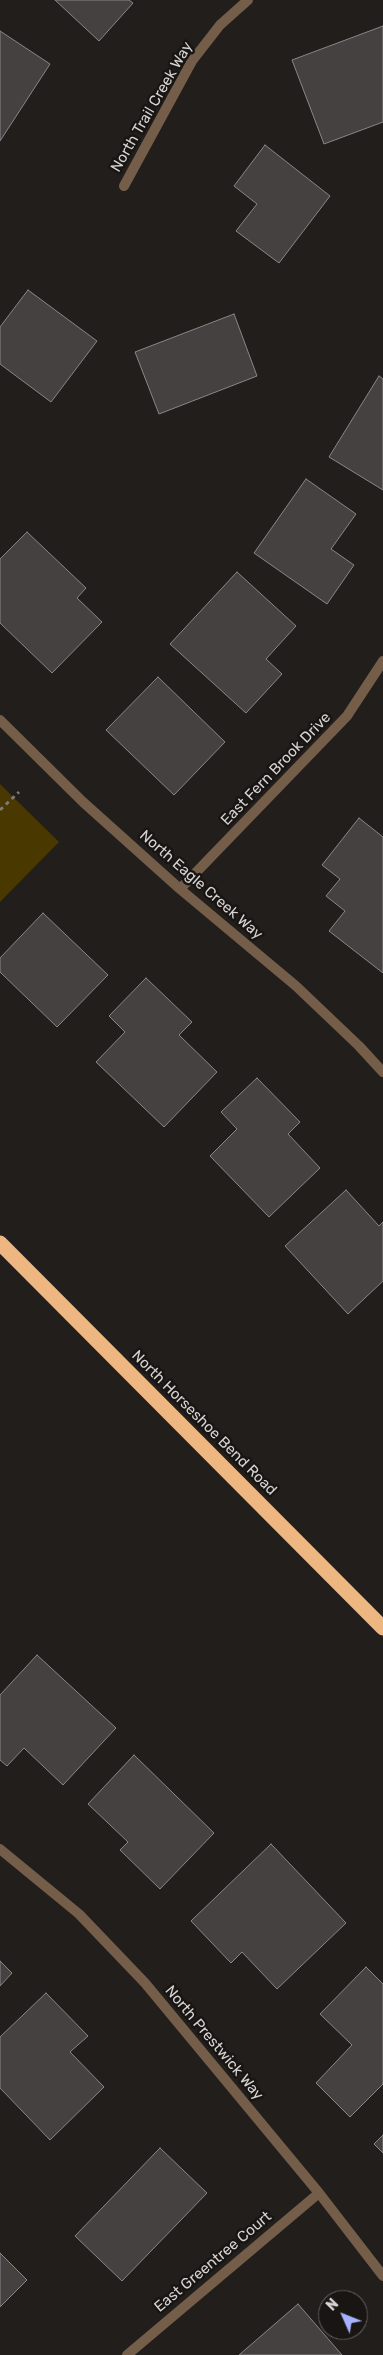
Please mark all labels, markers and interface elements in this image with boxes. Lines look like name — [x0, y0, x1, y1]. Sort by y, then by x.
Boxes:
street label: North Trail Creek Way — [107, 39, 197, 175]
street label: East Fern Brook Drive — [217, 709, 335, 829]
street label: North Eagle Creek Way — [136, 827, 266, 943]
street label: North Horseshoe Bend Road — [128, 1347, 280, 1499]
street label: North Prestwick Way — [161, 1982, 267, 2104]
street label: East Greentree Court — [151, 2208, 275, 2316]
north arrow — [318, 2290, 368, 2340]
text: N — [323, 2295, 342, 2314]

